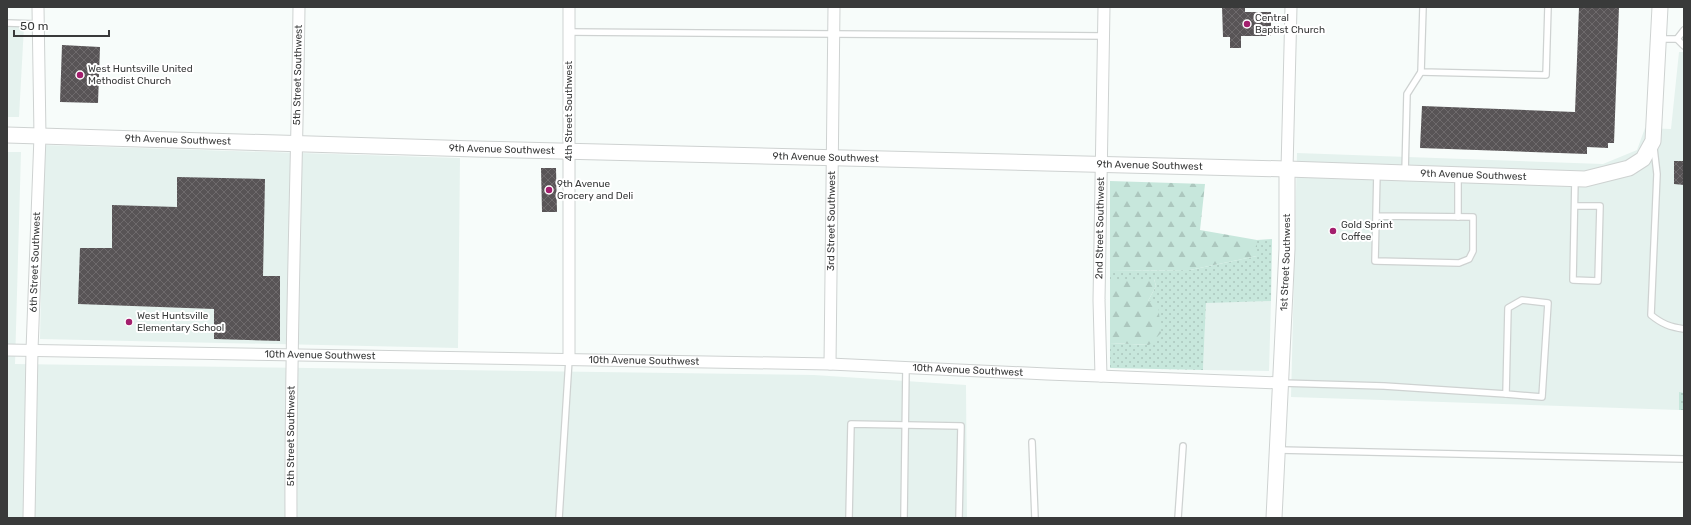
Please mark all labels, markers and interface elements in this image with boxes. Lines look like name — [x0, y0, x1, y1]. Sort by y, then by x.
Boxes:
scale bar — [14, 12, 109, 38]
place label: Central Baptist Church — [1255, 12, 1325, 36]
text: 50 m — [20, 19, 48, 33]
marker: Central Baptist Church — [1242, 19, 1252, 29]
street label: 5th Street Southwest — [291, 25, 305, 125]
street label: 4th Street Southwest — [563, 61, 575, 161]
place label: West Huntsville United Methodist Church — [88, 63, 193, 87]
marker: West Huntsville United Methodist Church — [75, 70, 85, 80]
street label: 9th Avenue Southwest — [125, 133, 231, 148]
street label: 9th Avenue Southwest — [449, 142, 555, 157]
street label: 9th Avenue Southwest — [772, 150, 879, 165]
street label: 9th Avenue Southwest — [1096, 158, 1203, 173]
street label: 9th Avenue Southwest — [1420, 167, 1527, 183]
street label: 3rd Street Southwest — [825, 171, 838, 271]
street label: 2nd Street Southwest — [1093, 177, 1107, 279]
place label: 9th Avenue Grocery and Deli — [557, 178, 633, 202]
marker: 9th Avenue Grocery and Deli — [544, 185, 554, 195]
street label: 6th Street Southwest — [27, 212, 43, 312]
street label: 1st Street Southwest — [1278, 213, 1293, 311]
place label: Gold Sprint Coffee — [1341, 219, 1393, 243]
marker: Gold Sprint Coffee — [1328, 226, 1338, 236]
place label: West Huntsville Elementary School — [137, 310, 224, 334]
marker: West Huntsville Elementary School — [124, 317, 134, 327]
street label: 10th Avenue Southwest — [264, 348, 376, 362]
street label: 10th Avenue Southwest — [588, 354, 700, 368]
street label: 10th Avenue Southwest — [912, 362, 1023, 379]
street label: 5th Street Southwest — [285, 386, 298, 486]

